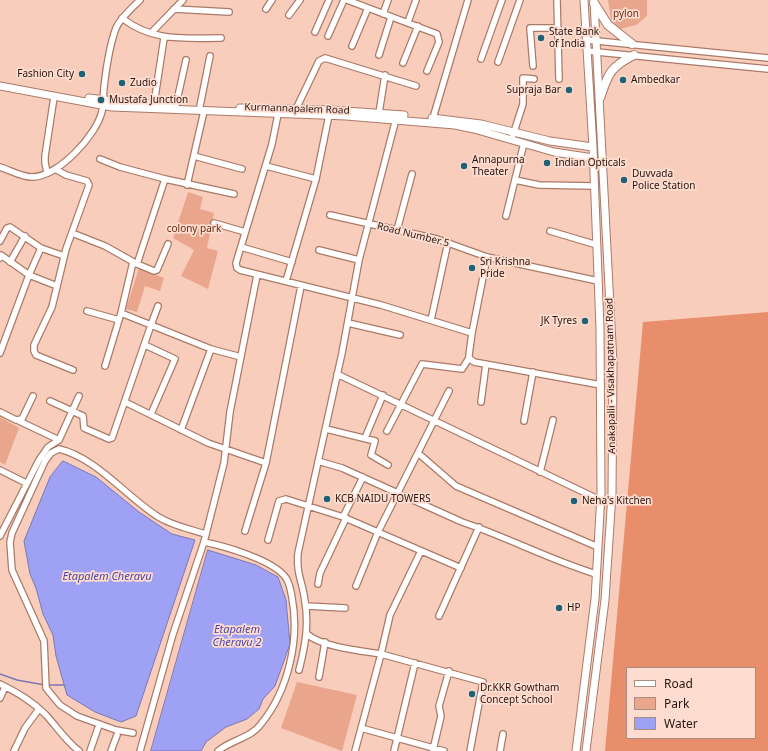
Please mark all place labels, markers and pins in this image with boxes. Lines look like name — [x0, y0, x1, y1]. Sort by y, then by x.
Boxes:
place label: State Bank of India — [549, 26, 599, 50]
marker: State Bank of India — [536, 33, 546, 43]
place label: Fashion City — [17, 68, 74, 80]
marker: Fashion City — [77, 69, 87, 79]
place label: Ambedkar — [631, 74, 680, 86]
marker: Ambedkar — [618, 75, 628, 85]
place label: Zudio — [130, 77, 157, 89]
marker: Zudio — [117, 78, 127, 88]
place label: Supraja Bar — [507, 84, 561, 96]
marker: Supraja Bar — [564, 85, 574, 95]
place label: Mustafa Junction — [109, 94, 188, 106]
marker: Mustafa Junction — [96, 95, 106, 105]
place label: Annapurna Theater — [472, 154, 525, 178]
place label: Indian Opticals — [555, 157, 626, 169]
marker: Indian Opticals — [542, 158, 552, 168]
marker: Annapurna Theater — [459, 161, 469, 171]
place label: Duvvada Police Station — [632, 168, 695, 192]
marker: Duvvada Police Station — [619, 175, 629, 185]
place label: Sri Krishna Pride — [480, 256, 530, 280]
marker: Sri Krishna Pride — [467, 263, 477, 273]
place label: JK Tyres — [541, 315, 577, 327]
marker: JK Tyres — [580, 316, 590, 326]
place label: KCB NAIDU TOWERS — [335, 493, 431, 505]
marker: KCB NAIDU TOWERS — [322, 494, 332, 504]
place label: Neha's Kitchen — [582, 495, 651, 507]
marker: Neha's Kitchen — [569, 496, 579, 506]
place label: HP — [567, 602, 580, 614]
marker: HP — [554, 603, 564, 613]
place label: Dr.KKR Gowtham Concept School — [480, 682, 559, 706]
marker: Dr.KKR Gowtham Concept School — [467, 689, 477, 699]

